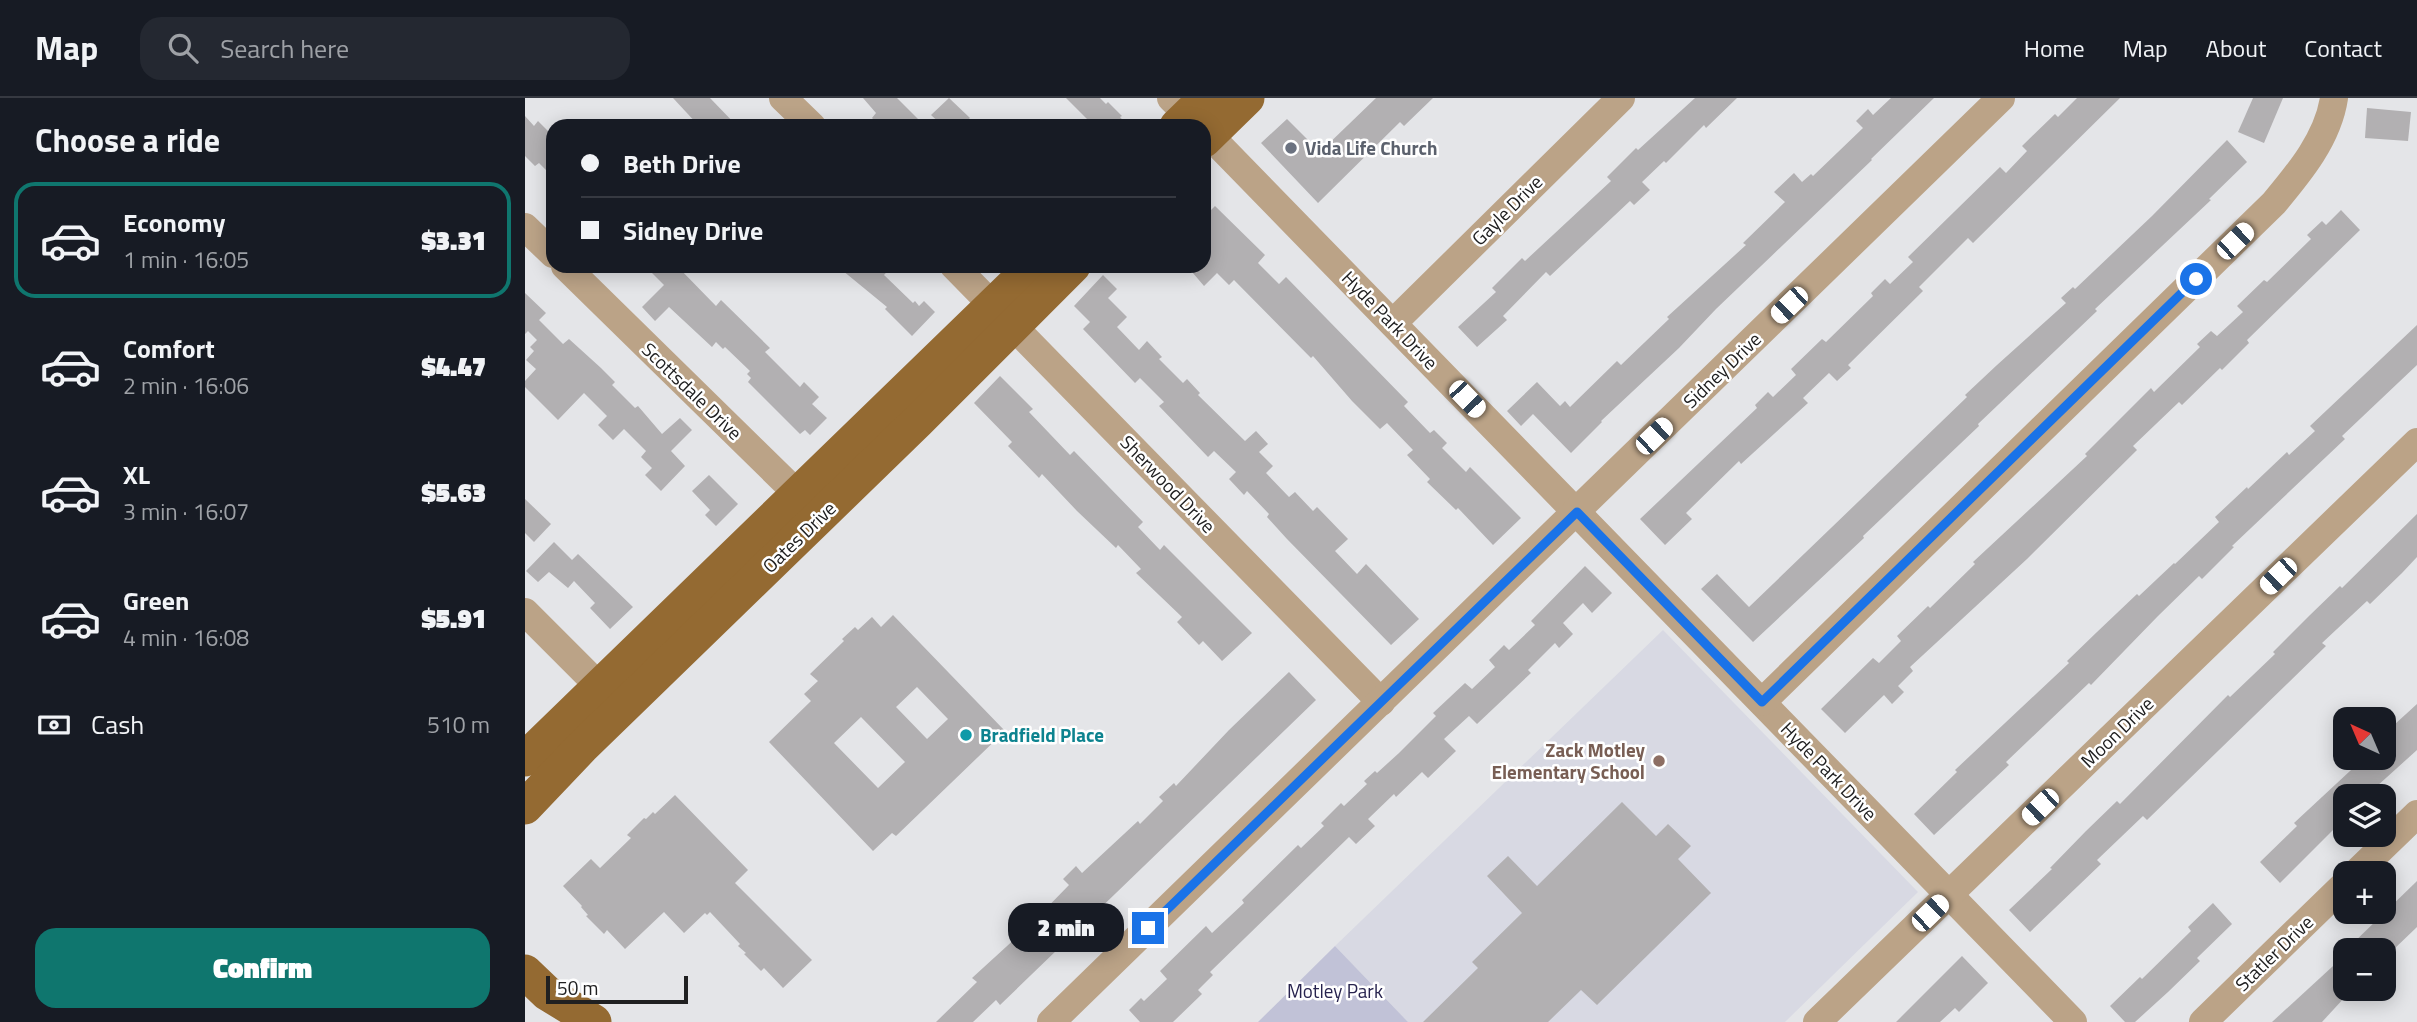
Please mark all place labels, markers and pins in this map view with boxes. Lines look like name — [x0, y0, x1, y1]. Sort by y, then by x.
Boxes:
place label: Vida Life Church — [1305, 133, 1438, 162]
marker: Vida Life Church — [1283, 140, 1299, 156]
place label: Bradfield Place — [980, 720, 1104, 749]
marker: Bradfield Place — [958, 727, 974, 743]
place label: Zack Motley Elementary School — [1491, 735, 1645, 786]
marker: Zack Motley Elementary School — [1651, 753, 1667, 769]

